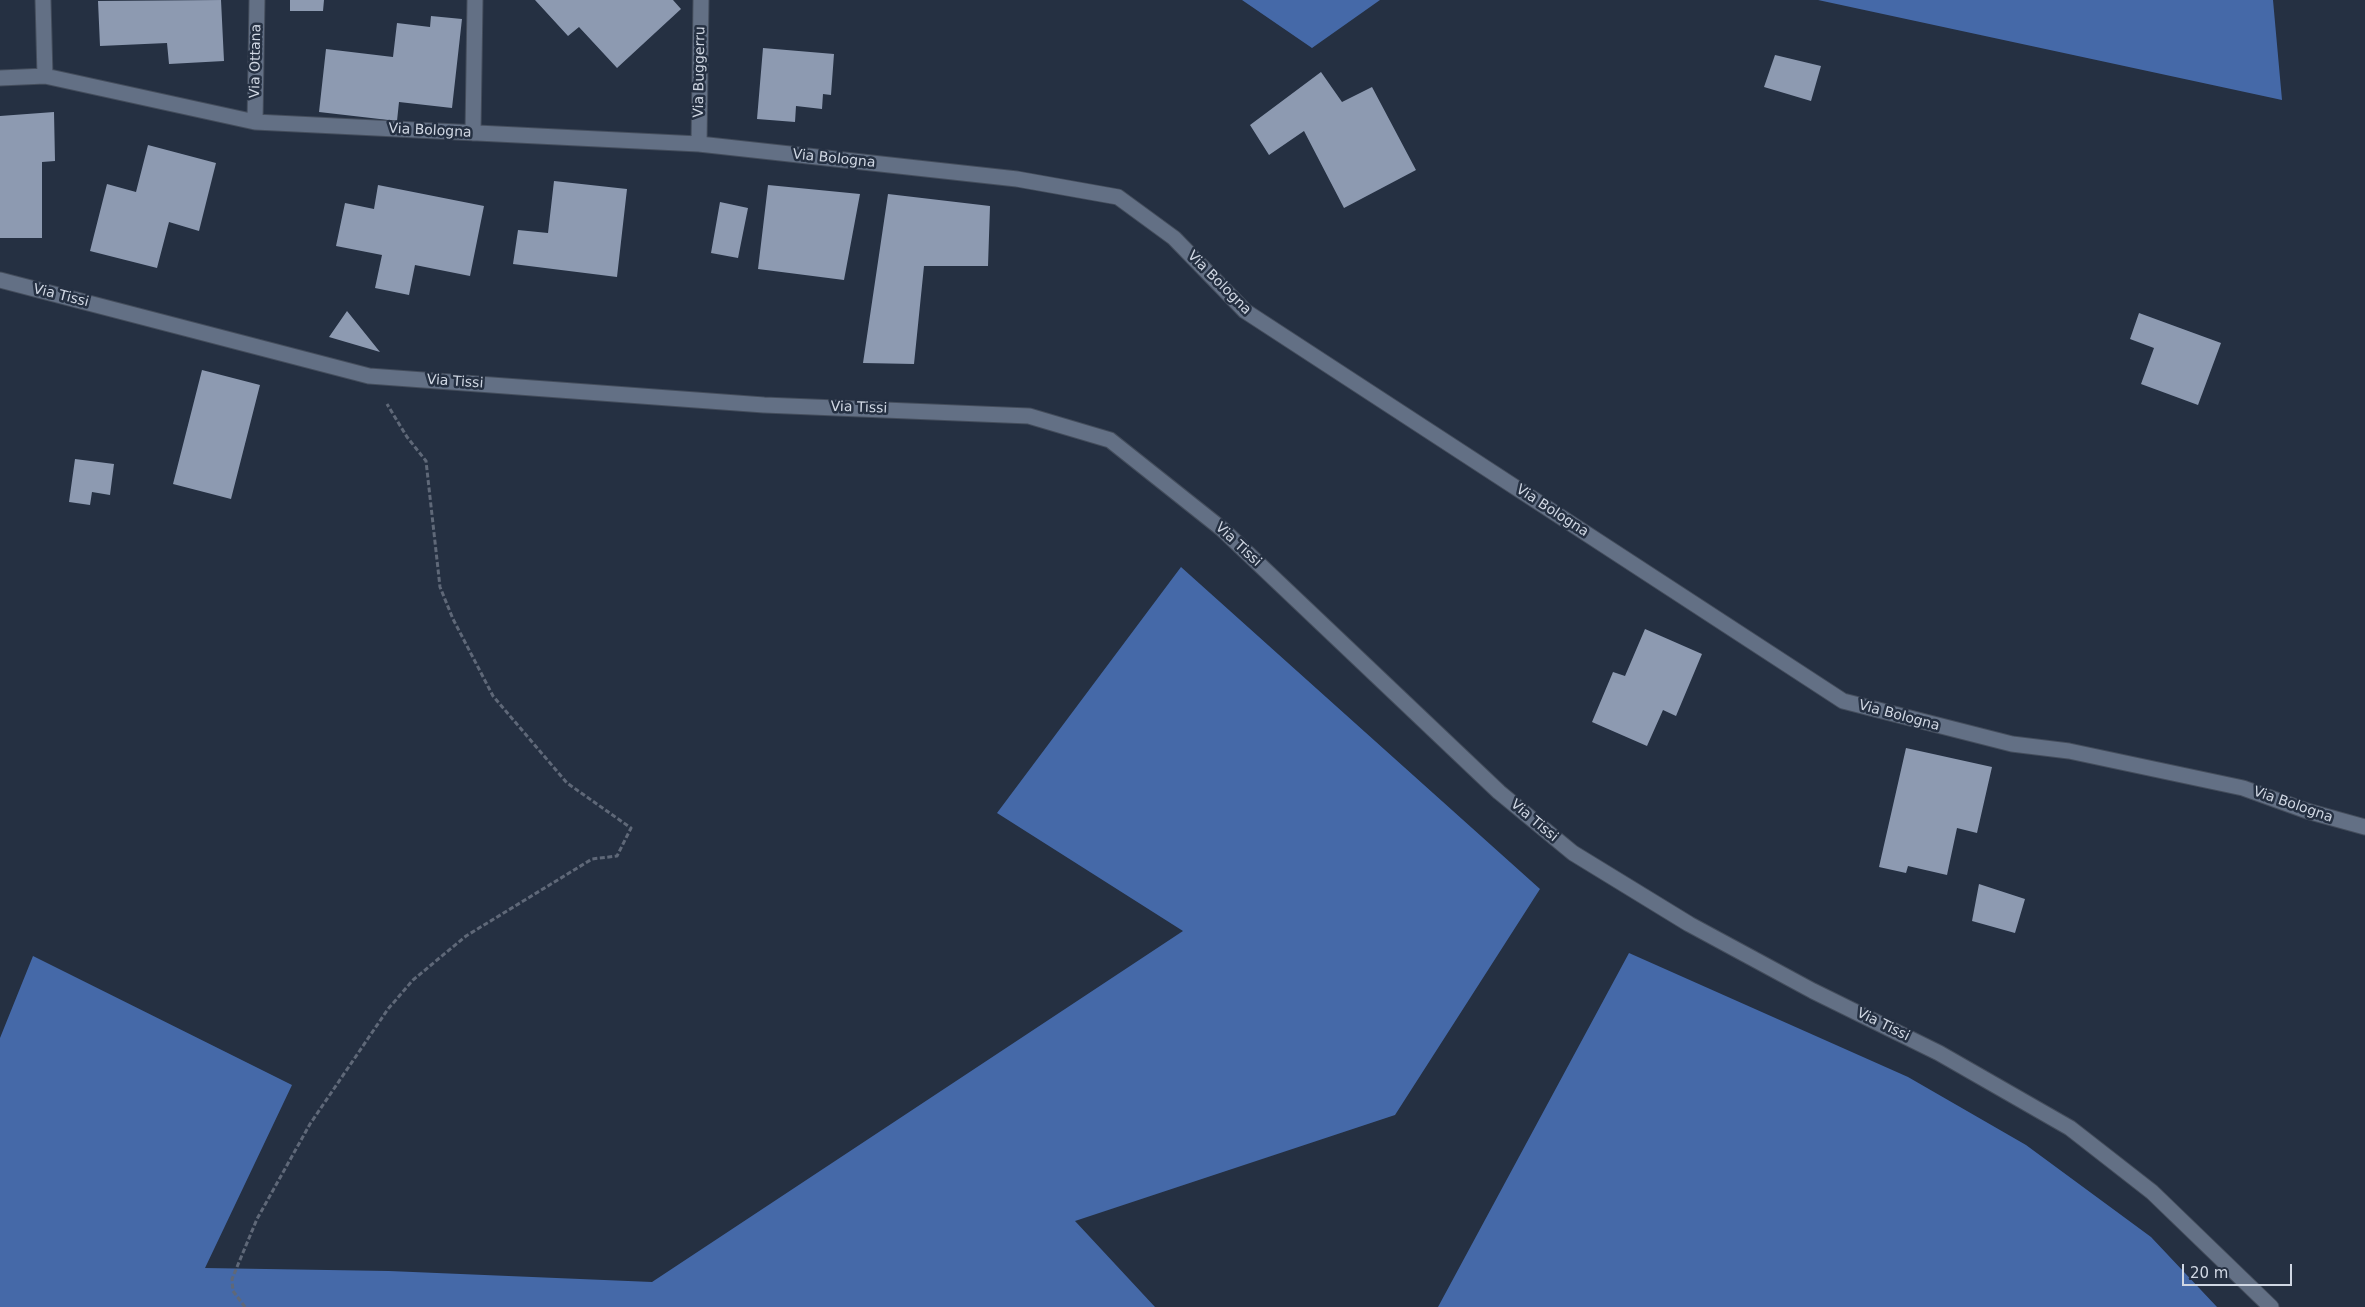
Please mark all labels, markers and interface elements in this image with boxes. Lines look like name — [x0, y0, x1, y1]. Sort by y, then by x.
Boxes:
street label: Via Ottana — [247, 24, 265, 98]
street label: Via Buggerru — [691, 26, 709, 118]
street label: Via Bologna — [388, 120, 472, 142]
street label: Via Bologna — [792, 146, 876, 172]
street label: Via Bologna — [1184, 248, 1254, 318]
street label: Via Tissi — [31, 281, 91, 311]
street label: Via Tissi — [426, 372, 484, 392]
street label: Via Tissi — [830, 399, 888, 417]
street label: Via Bologna — [1513, 481, 1591, 541]
street label: Via Tissi — [1212, 520, 1264, 570]
street label: Via Bologna — [1857, 697, 1941, 735]
street label: Via Bologna — [2251, 784, 2335, 826]
street label: Via Tissi — [1507, 796, 1561, 846]
street label: Via Tissi — [1854, 1005, 1912, 1045]
scale bar — [2185, 1254, 2295, 1286]
text: 20 m — [2190, 1264, 2228, 1282]

